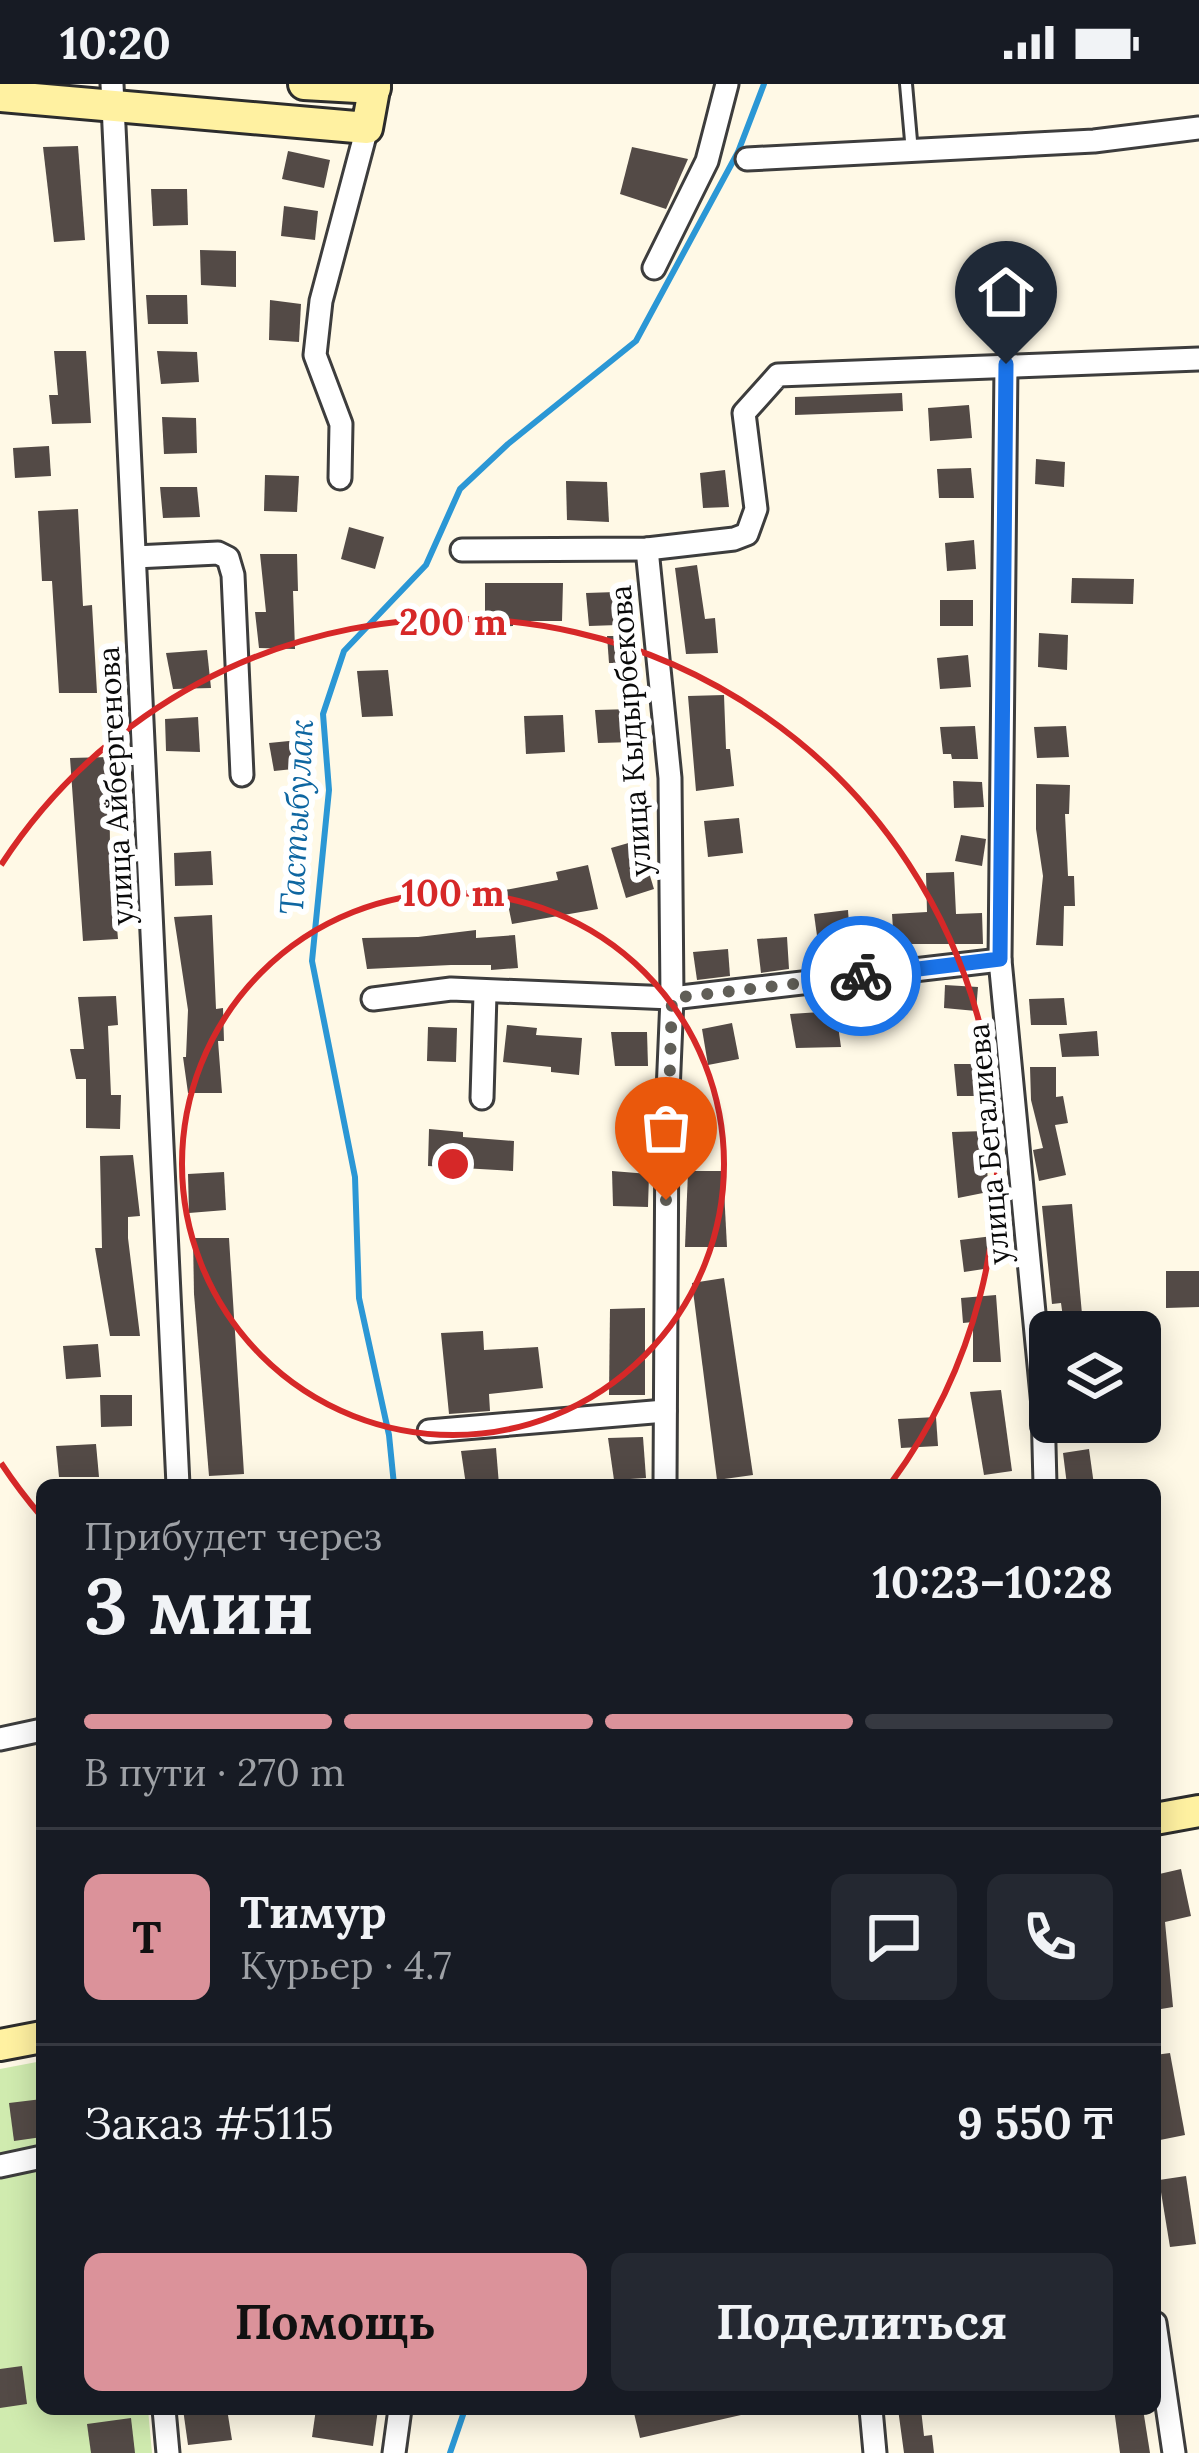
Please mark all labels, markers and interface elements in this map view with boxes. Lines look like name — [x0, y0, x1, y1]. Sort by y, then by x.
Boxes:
text: 10:20 — [60, 14, 171, 71]
pin — [955, 241, 1057, 364]
icon: home — [973, 259, 1039, 325]
street label: улица Кыдырбекова — [601, 584, 660, 878]
text: 200 m — [399, 599, 507, 645]
street label: улица Айбергенова — [89, 646, 142, 926]
water label: Тастыбулак — [270, 718, 322, 916]
text: 100 m — [402, 870, 505, 916]
courier — [801, 916, 921, 1036]
icon: bike — [828, 943, 894, 1009]
street label: улица Бегалиева — [959, 1022, 1018, 1266]
pin — [615, 1077, 717, 1200]
icon: bag — [633, 1095, 699, 1161]
centre of rings — [432, 1143, 474, 1185]
map controls — [1029, 1311, 1161, 1443]
button: layers — [1029, 1311, 1161, 1443]
text: Прибудет через — [84, 1511, 382, 1561]
text: 10:23–10:28 — [872, 1553, 1113, 1610]
text: 3 мин — [84, 1556, 314, 1655]
text: В пути · 270 m — [84, 1747, 345, 1797]
button: chat — [831, 1874, 957, 2000]
button: phone — [987, 1874, 1113, 2000]
text: Тимур — [240, 1883, 387, 1940]
text: Т — [132, 1908, 162, 1965]
text: Курьер · 4.7 — [240, 1940, 451, 1990]
text: Заказ #5115 — [84, 2094, 334, 2151]
text: 9 550 ₸ — [957, 2094, 1113, 2151]
button: Помощь — [84, 2253, 587, 2391]
button: Поделиться — [611, 2253, 1113, 2391]

